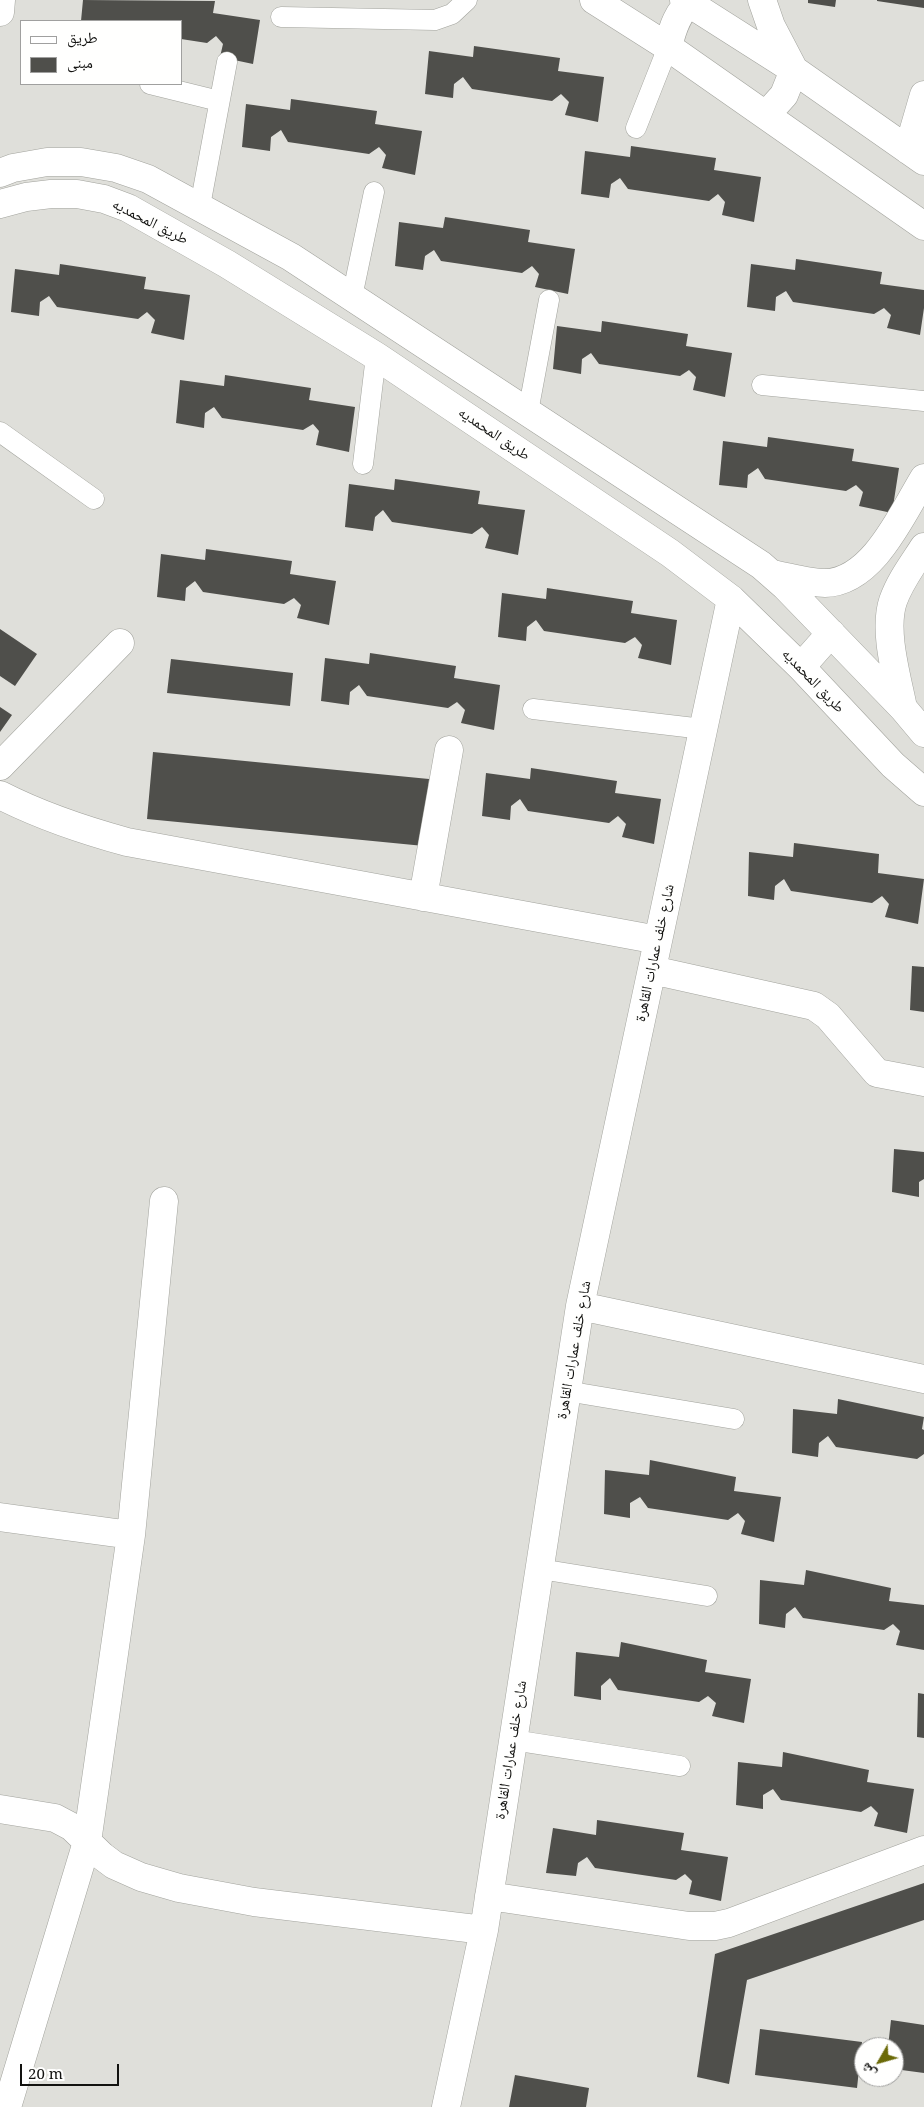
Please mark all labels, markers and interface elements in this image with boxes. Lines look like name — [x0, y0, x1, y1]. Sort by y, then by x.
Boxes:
legend — [20, 20, 182, 85]
text: طريق — [67, 27, 98, 47]
text: مبنى — [67, 52, 93, 72]
street label: طريق المحمديه — [109, 195, 191, 249]
street label: طريق المحمديه — [455, 403, 533, 465]
street label: طريق المحمديه — [778, 645, 848, 717]
street label: شارع خلف عمارات القاهرة — [632, 882, 678, 1024]
street label: شارع خلف عمارات القاهرة — [553, 1279, 595, 1421]
street label: شارع خلف عمارات القاهرة — [491, 1679, 531, 1821]
north arrow — [854, 2037, 904, 2087]
scale bar — [22, 2054, 121, 2086]
text: ش — [856, 2059, 880, 2083]
text: 20 m — [28, 2063, 63, 2083]

